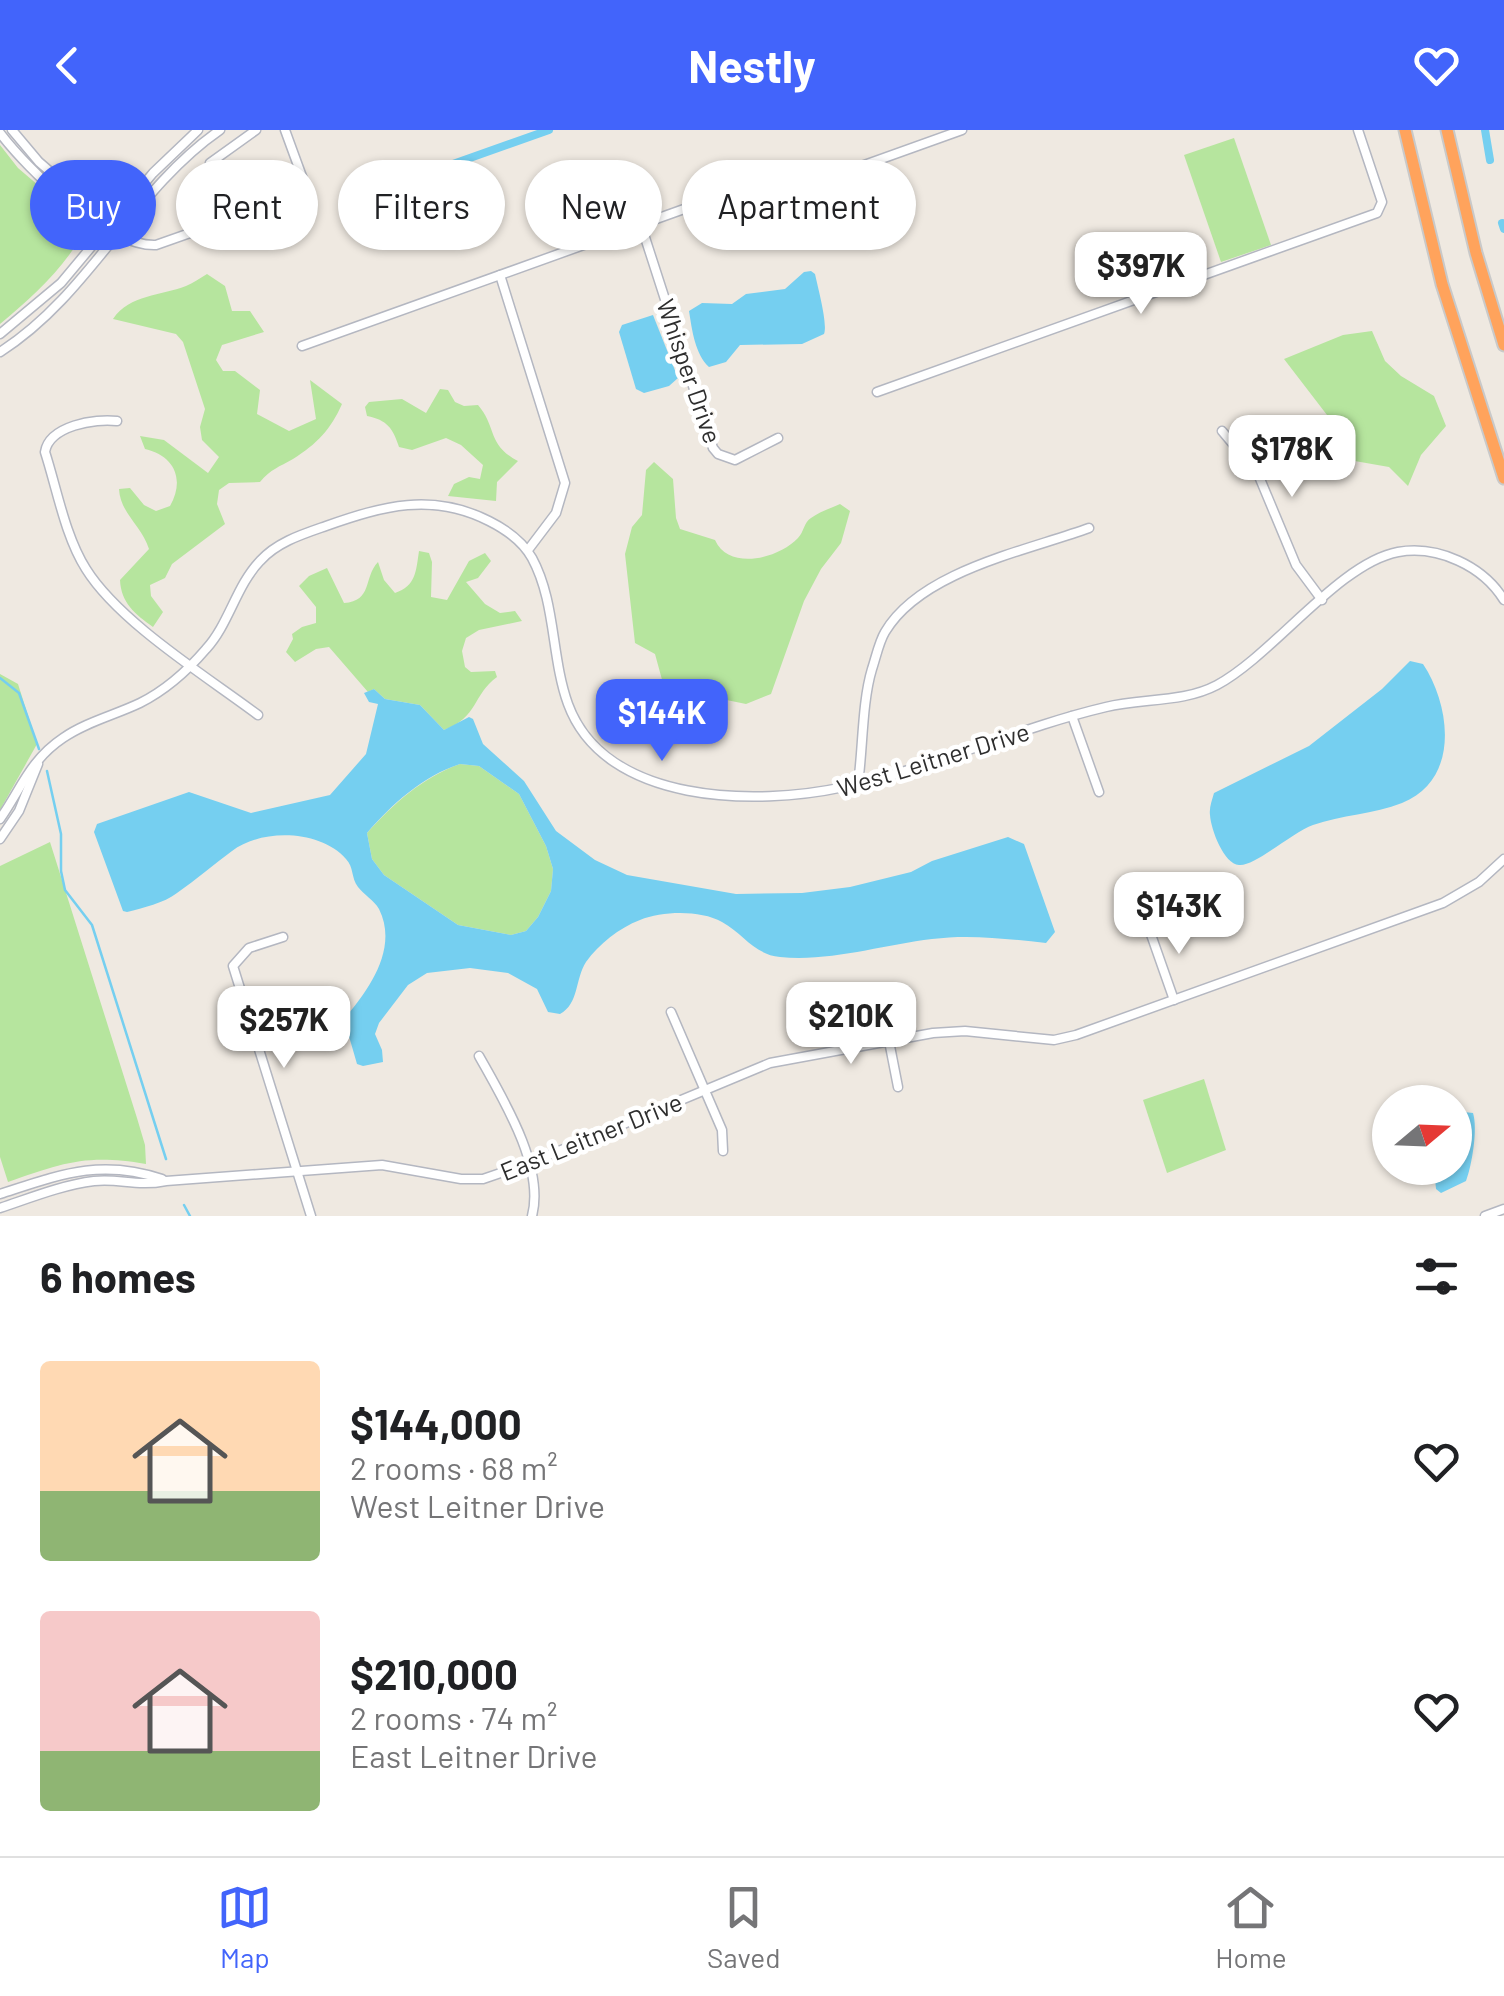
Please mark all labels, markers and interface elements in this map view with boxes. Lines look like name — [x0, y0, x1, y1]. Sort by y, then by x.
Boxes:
icon: back — [40, 38, 95, 93]
text: Nestly — [688, 38, 816, 92]
icon: heart — [1409, 38, 1464, 93]
chip: Buy — [30, 160, 156, 250]
chip: Rent — [176, 160, 318, 250]
chip: Filters — [338, 160, 505, 250]
chip: New — [525, 160, 662, 250]
chip: Apartment — [682, 160, 916, 250]
pin: $397K — [1071, 232, 1211, 317]
text: $397K — [1097, 245, 1185, 283]
street label: Whisper Drive — [651, 295, 729, 447]
pin: $178K — [1222, 415, 1362, 500]
text: $178K — [1251, 428, 1333, 466]
pin: $144K — [592, 679, 732, 764]
text: $144K — [618, 692, 706, 730]
street label: West Leitner Drive — [833, 716, 1033, 802]
pin: $143K — [1109, 872, 1249, 957]
text: $143K — [1136, 885, 1222, 923]
pin: $210K — [781, 982, 921, 1067]
pin: $257K — [214, 986, 354, 1071]
text: $210K — [808, 995, 894, 1033]
text: $257K — [239, 999, 329, 1037]
north arrow — [1372, 1085, 1472, 1185]
map controls — [1372, 1085, 1472, 1185]
street label: East Leitner Drive — [496, 1086, 686, 1186]
icon: filters — [1409, 1249, 1464, 1304]
text: 6 homes — [40, 1251, 196, 1301]
text: $144,000 — [350, 1398, 522, 1448]
icon: home — [120, 1401, 240, 1521]
icon: heart — [1409, 1434, 1464, 1489]
text: 2 rooms · 68 m² — [350, 1448, 558, 1486]
text: West Leitner Drive — [350, 1486, 605, 1524]
text: $210,000 — [350, 1648, 518, 1698]
icon: home — [120, 1651, 240, 1771]
icon: heart — [1409, 1684, 1464, 1739]
text: 2 rooms · 74 m² — [350, 1698, 557, 1736]
text: East Leitner Drive — [350, 1736, 598, 1774]
tab: Map — [217, 1880, 272, 1974]
tab: Saved — [707, 1880, 780, 1974]
tab: Home — [1215, 1880, 1287, 1974]

